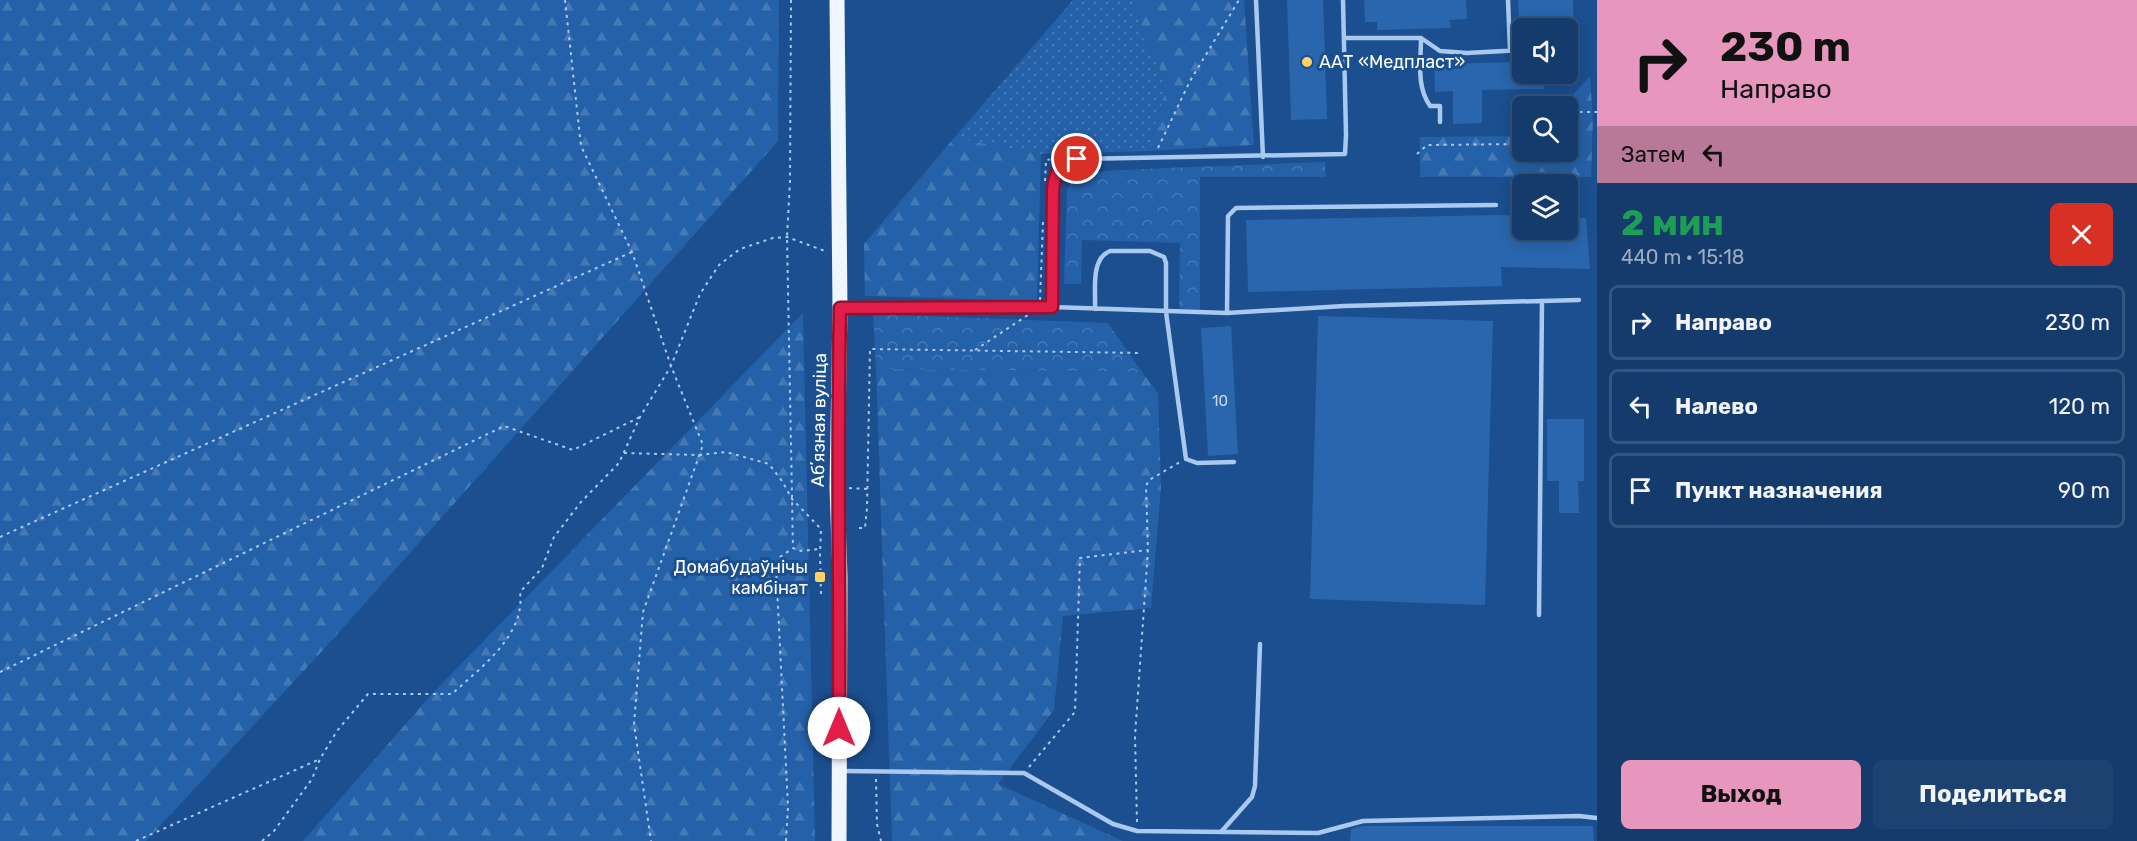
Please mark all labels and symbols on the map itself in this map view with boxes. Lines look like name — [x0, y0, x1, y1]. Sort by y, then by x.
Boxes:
place label: ААТ «Медпласт» — [1319, 51, 1465, 73]
marker: ААТ «Медпласт» — [1300, 55, 1314, 69]
pin — [1051, 133, 1102, 184]
street label: Абʼязная вуліца — [807, 353, 831, 487]
house number: 10 — [1212, 392, 1228, 410]
place label: Домабудаўнічы камбінат — [674, 556, 808, 599]
marker: Домабудаўнічы камбінат — [813, 570, 827, 584]
position arrow — [807, 696, 871, 760]

